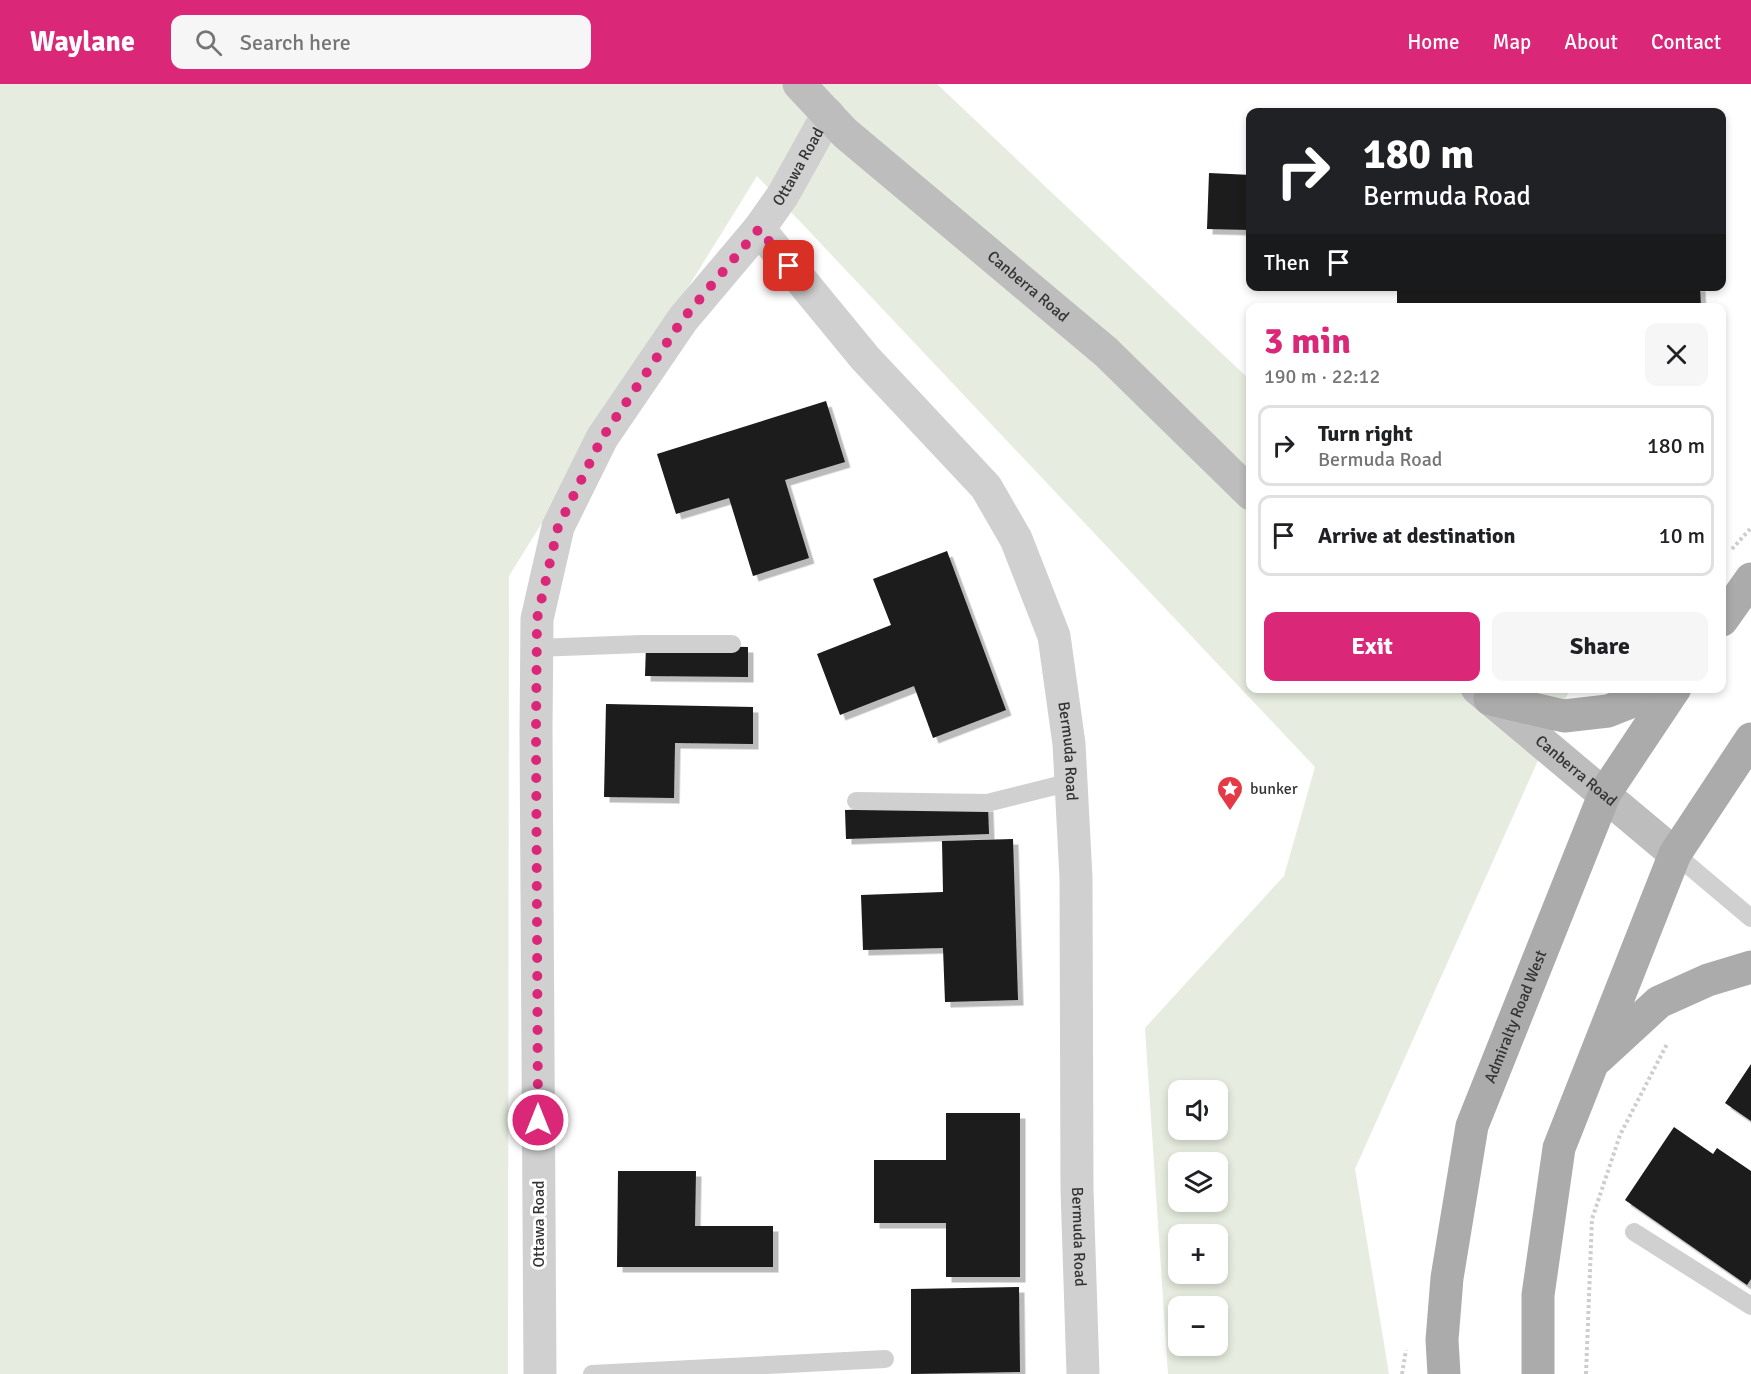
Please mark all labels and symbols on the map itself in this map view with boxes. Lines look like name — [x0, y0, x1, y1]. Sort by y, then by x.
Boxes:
street label: Ottawa Road — [768, 124, 828, 210]
pin — [763, 240, 814, 291]
street label: Canberra Road — [983, 247, 1073, 326]
street label: Bermuda Road — [1053, 700, 1082, 801]
street label: Canberra Road — [1531, 731, 1621, 811]
place icon: bunker — [1215, 774, 1245, 812]
place label: bunker — [1250, 779, 1298, 799]
street label: Admiralty Road West — [1480, 947, 1551, 1086]
position arrow — [506, 1088, 570, 1152]
street label: Ottawa Road — [529, 1181, 549, 1267]
street label: Bermuda Road — [1067, 1187, 1090, 1287]

